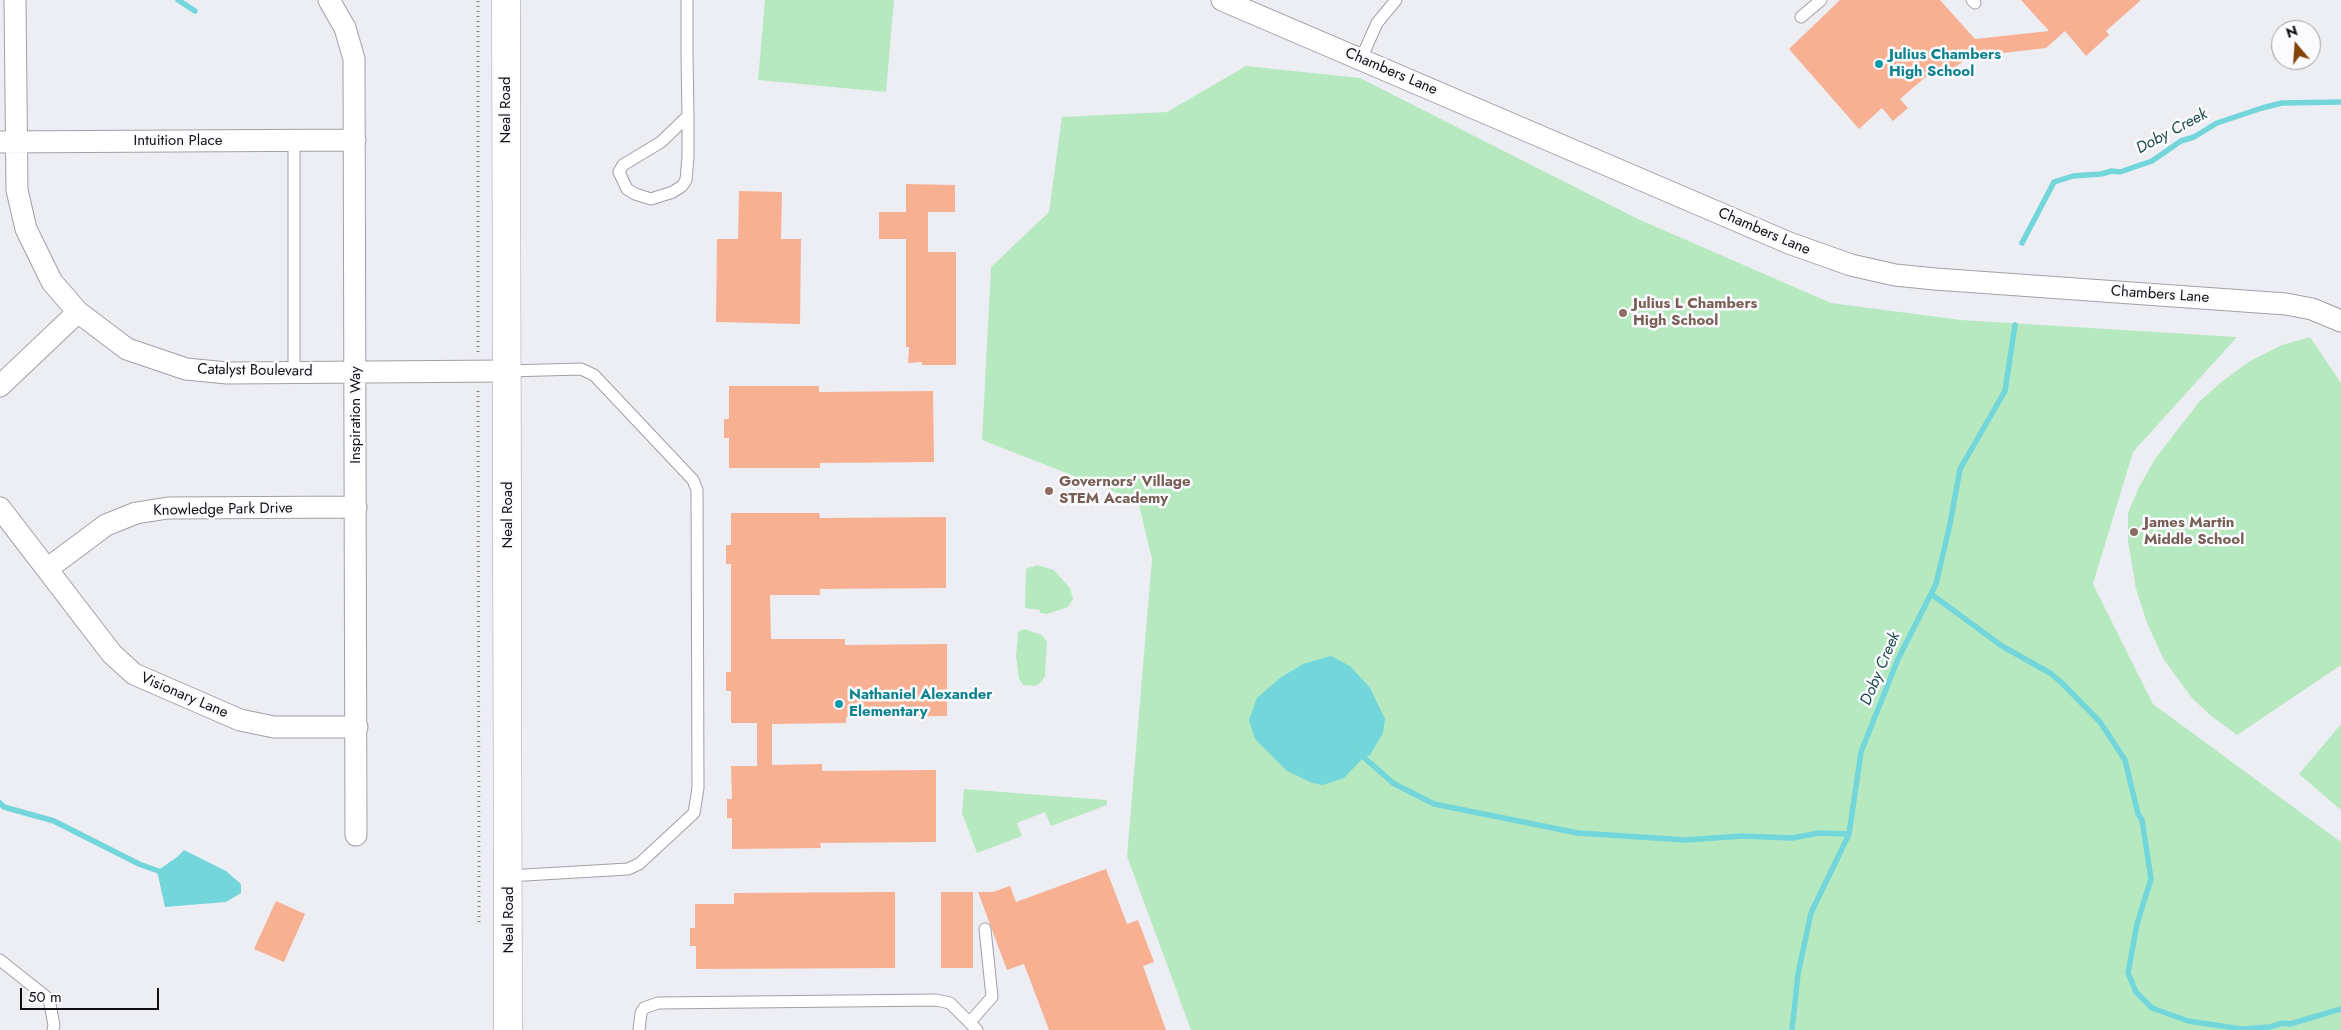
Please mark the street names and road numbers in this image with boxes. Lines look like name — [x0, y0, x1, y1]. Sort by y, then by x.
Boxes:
street label: Chambers Lane — [1342, 44, 1440, 100]
street label: Neal Road — [497, 77, 515, 143]
street label: Intuition Place — [134, 132, 222, 150]
street label: Chambers Lane — [1715, 204, 1813, 260]
street label: Chambers Lane — [2110, 283, 2210, 307]
street label: Catalyst Boulevard — [197, 361, 313, 381]
street label: Inspiration Way — [347, 366, 365, 464]
street label: Neal Road — [499, 482, 517, 548]
street label: Knowledge Park Drive — [153, 500, 293, 520]
street label: Visionary Lane — [138, 669, 230, 723]
street label: Neal Road — [500, 887, 518, 953]

